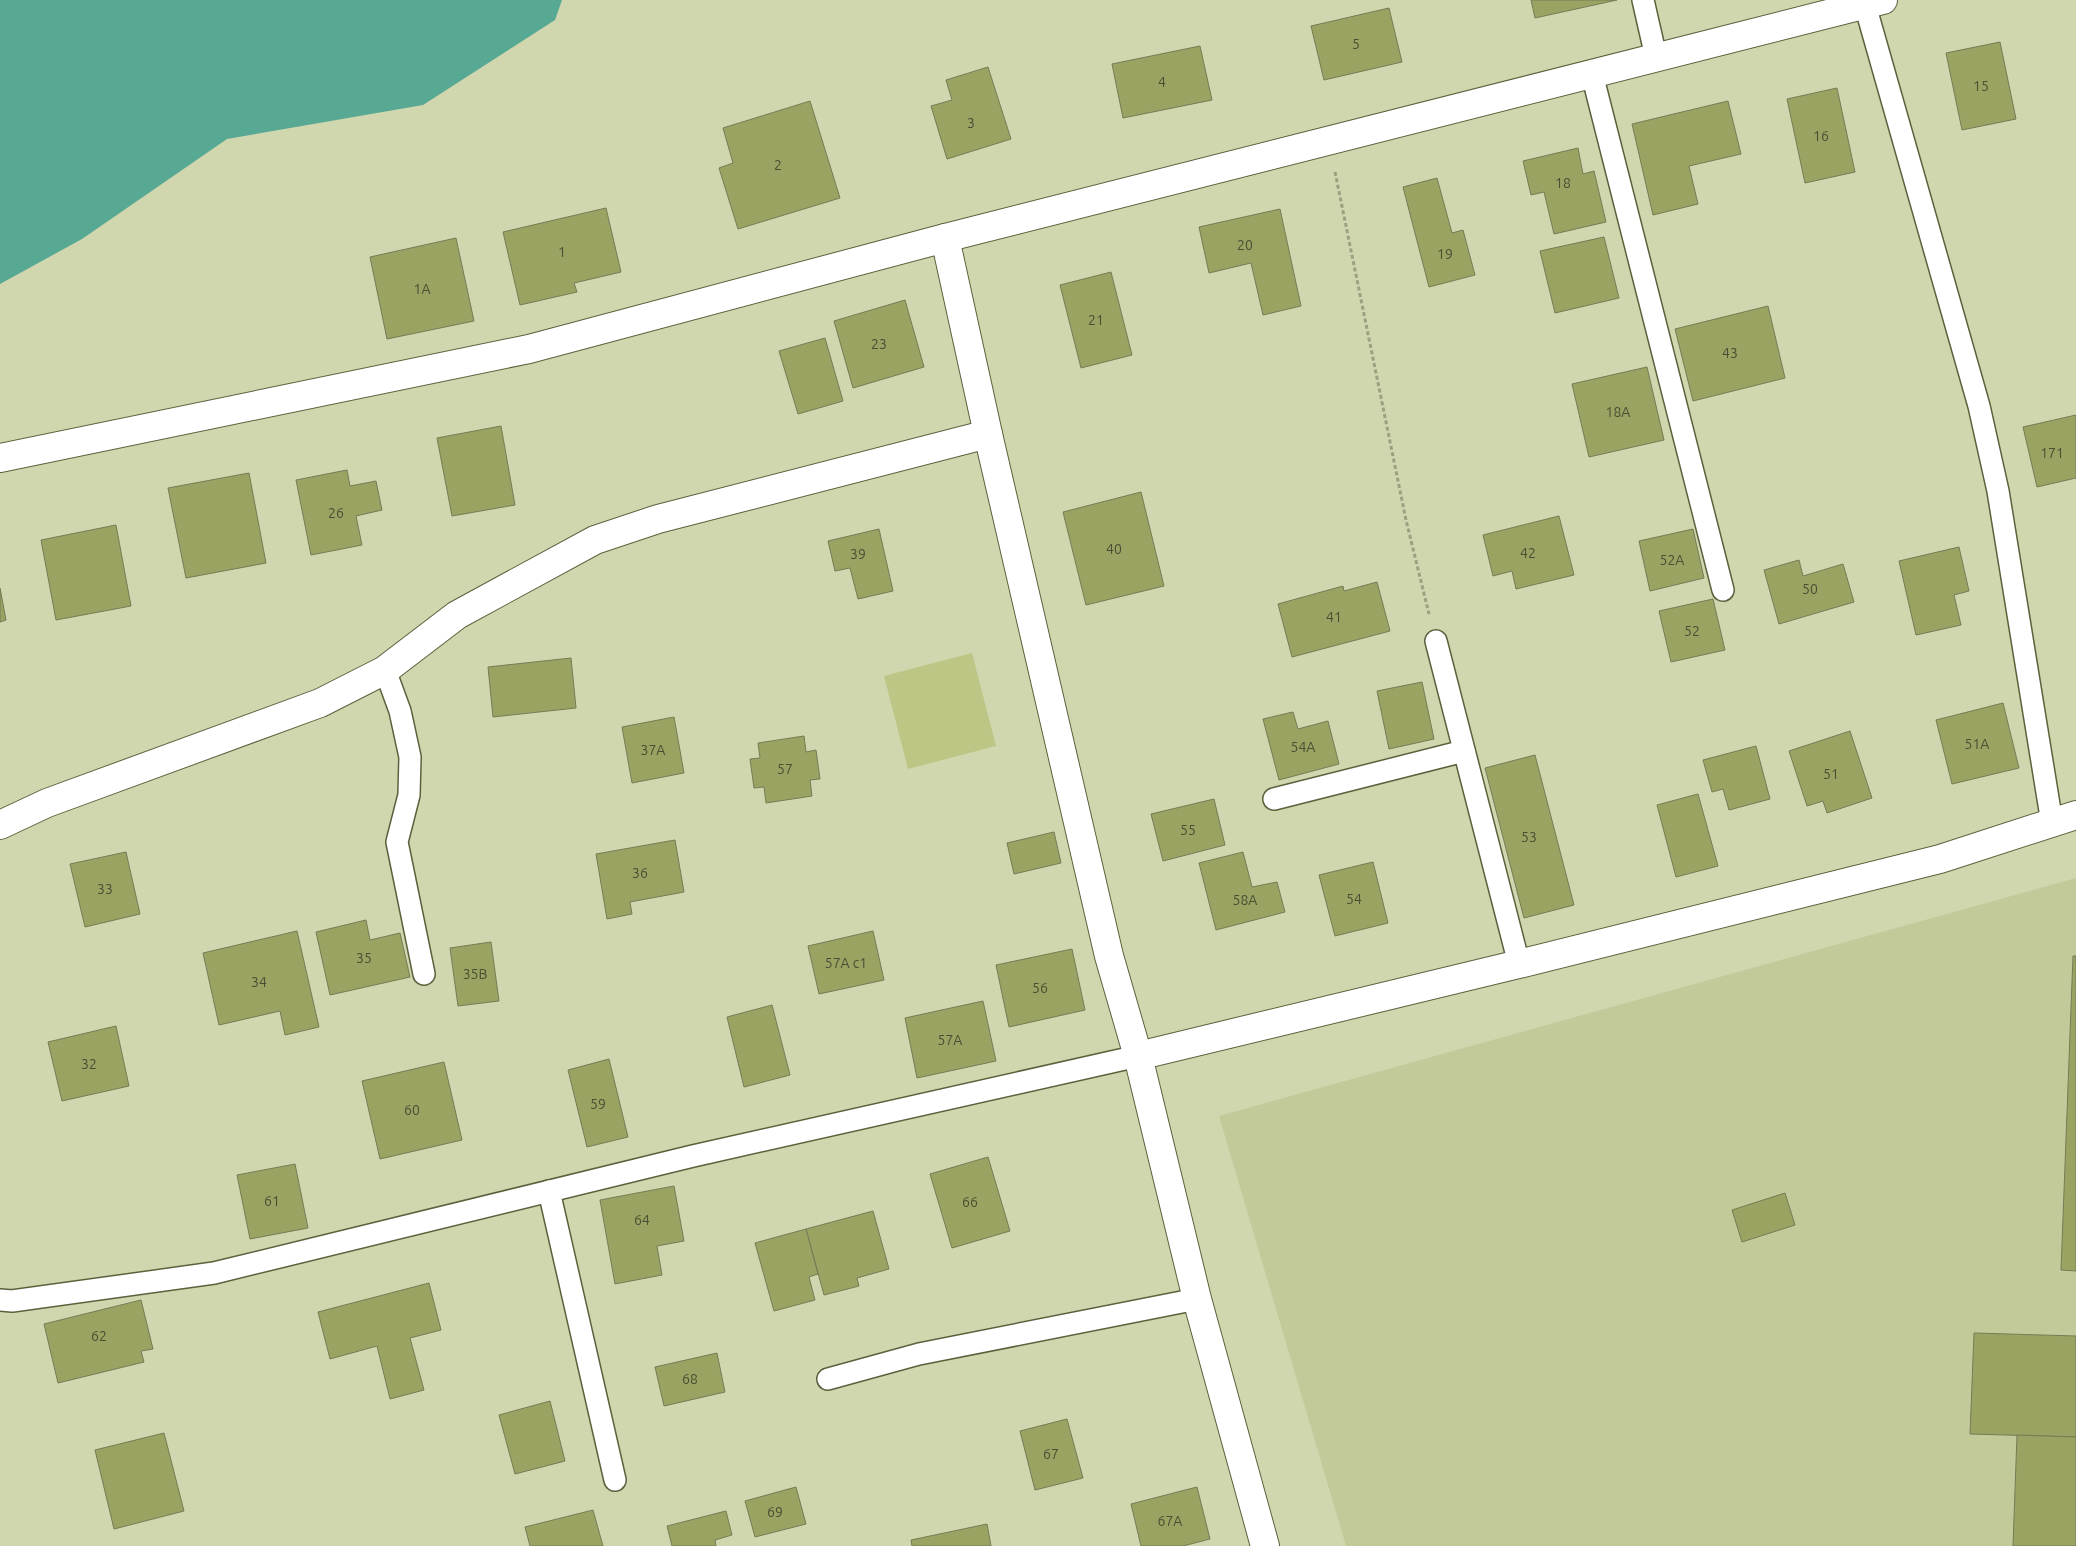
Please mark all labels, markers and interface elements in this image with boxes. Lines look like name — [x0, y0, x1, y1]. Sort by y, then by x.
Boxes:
house number: 5 — [1352, 36, 1360, 52]
house number: 4 — [1158, 74, 1166, 90]
house number: 15 — [1973, 78, 1989, 94]
house number: 3 — [967, 115, 975, 131]
house number: 16 — [1813, 128, 1829, 144]
house number: 2 — [774, 157, 782, 173]
house number: 18 — [1555, 175, 1571, 191]
house number: 20 — [1237, 237, 1253, 253]
house number: 1 — [558, 244, 566, 260]
house number: 19 — [1437, 246, 1453, 262]
house number: 1А — [414, 281, 431, 297]
house number: 21 — [1088, 312, 1104, 328]
house number: 23 — [871, 336, 887, 352]
house number: 43 — [1722, 345, 1738, 361]
house number: 18А — [1606, 404, 1630, 420]
house number: 171 — [2040, 445, 2064, 461]
house number: 26 — [328, 505, 344, 521]
house number: 40 — [1106, 541, 1122, 557]
house number: 42 — [1520, 545, 1536, 561]
house number: 39 — [850, 546, 866, 562]
house number: 52А — [1660, 552, 1684, 568]
house number: 50 — [1802, 581, 1818, 597]
house number: 41 — [1326, 609, 1342, 625]
house number: 52 — [1684, 623, 1700, 639]
house number: 51А — [1965, 736, 1989, 752]
house number: 54А — [1291, 739, 1315, 755]
house number: 37А — [641, 742, 665, 758]
house number: 57 — [777, 761, 793, 777]
house number: 51 — [1823, 766, 1839, 782]
house number: 55 — [1180, 822, 1196, 838]
house number: 53 — [1521, 829, 1537, 845]
house number: 36 — [632, 865, 648, 881]
house number: 33 — [97, 881, 113, 897]
house number: 54 — [1346, 891, 1362, 907]
house number: 58А — [1233, 892, 1257, 908]
house number: 35 — [356, 950, 372, 966]
house number: 57А с1 — [825, 955, 867, 971]
house number: 35В — [463, 966, 487, 982]
house number: 34 — [251, 974, 267, 990]
house number: 56 — [1032, 980, 1048, 996]
house number: 57А — [938, 1032, 962, 1048]
house number: 32 — [81, 1056, 97, 1072]
house number: 59 — [590, 1096, 606, 1112]
house number: 60 — [404, 1102, 420, 1118]
house number: 61 — [264, 1193, 280, 1209]
house number: 66 — [962, 1194, 978, 1210]
house number: 64 — [634, 1212, 650, 1228]
house number: 62 — [91, 1328, 107, 1344]
house number: 68 — [682, 1371, 698, 1387]
house number: 67 — [1043, 1446, 1059, 1462]
house number: 69 — [767, 1504, 783, 1520]
house number: 67А — [1158, 1513, 1182, 1529]

